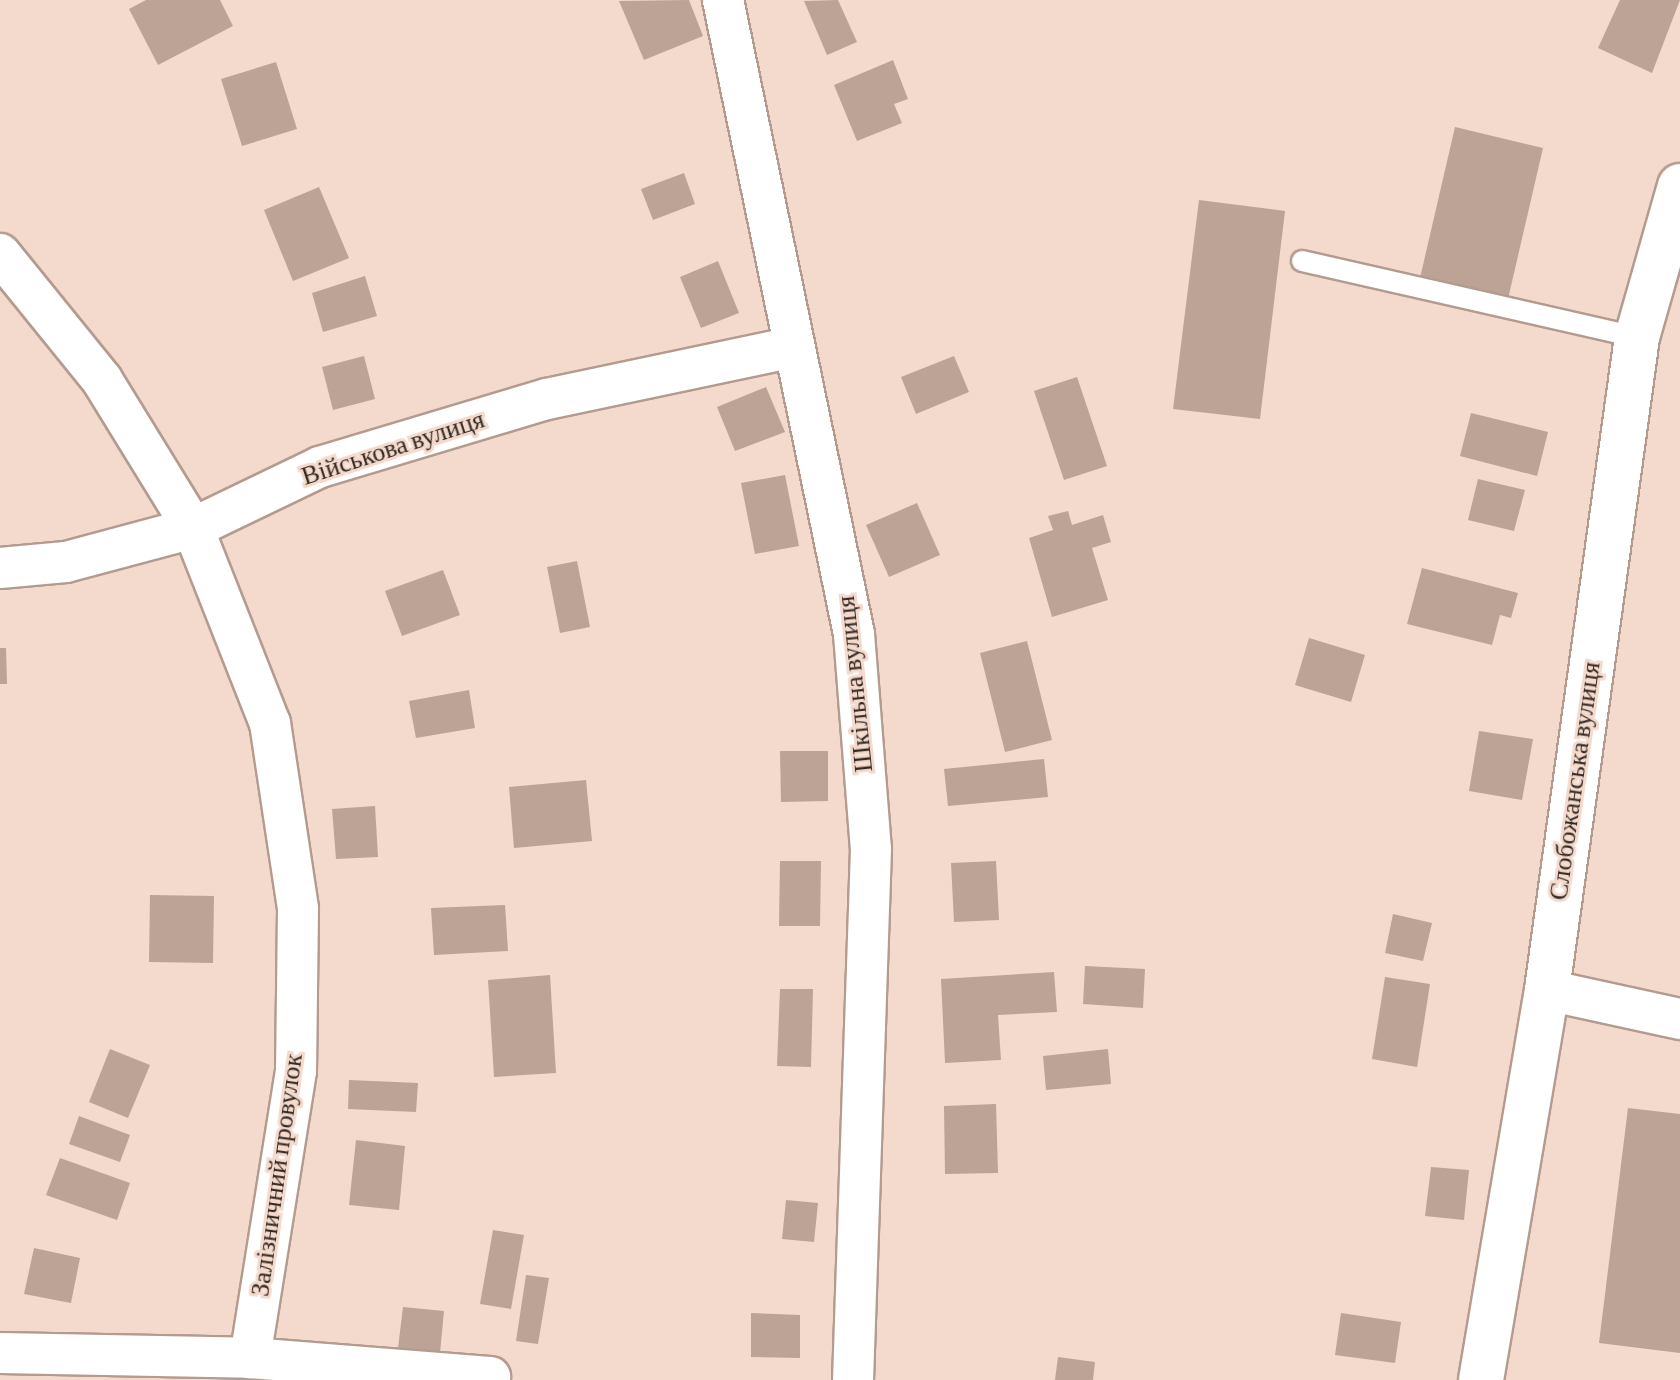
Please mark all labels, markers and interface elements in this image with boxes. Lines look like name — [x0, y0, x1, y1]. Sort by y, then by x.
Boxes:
street label: Військова вулиця — [298, 404, 488, 492]
street label: Шкільна вулиця — [830, 594, 880, 774]
street label: Слобожанська вулиця — [1543, 660, 1607, 902]
street label: Залізничний провулок — [245, 1052, 309, 1298]

